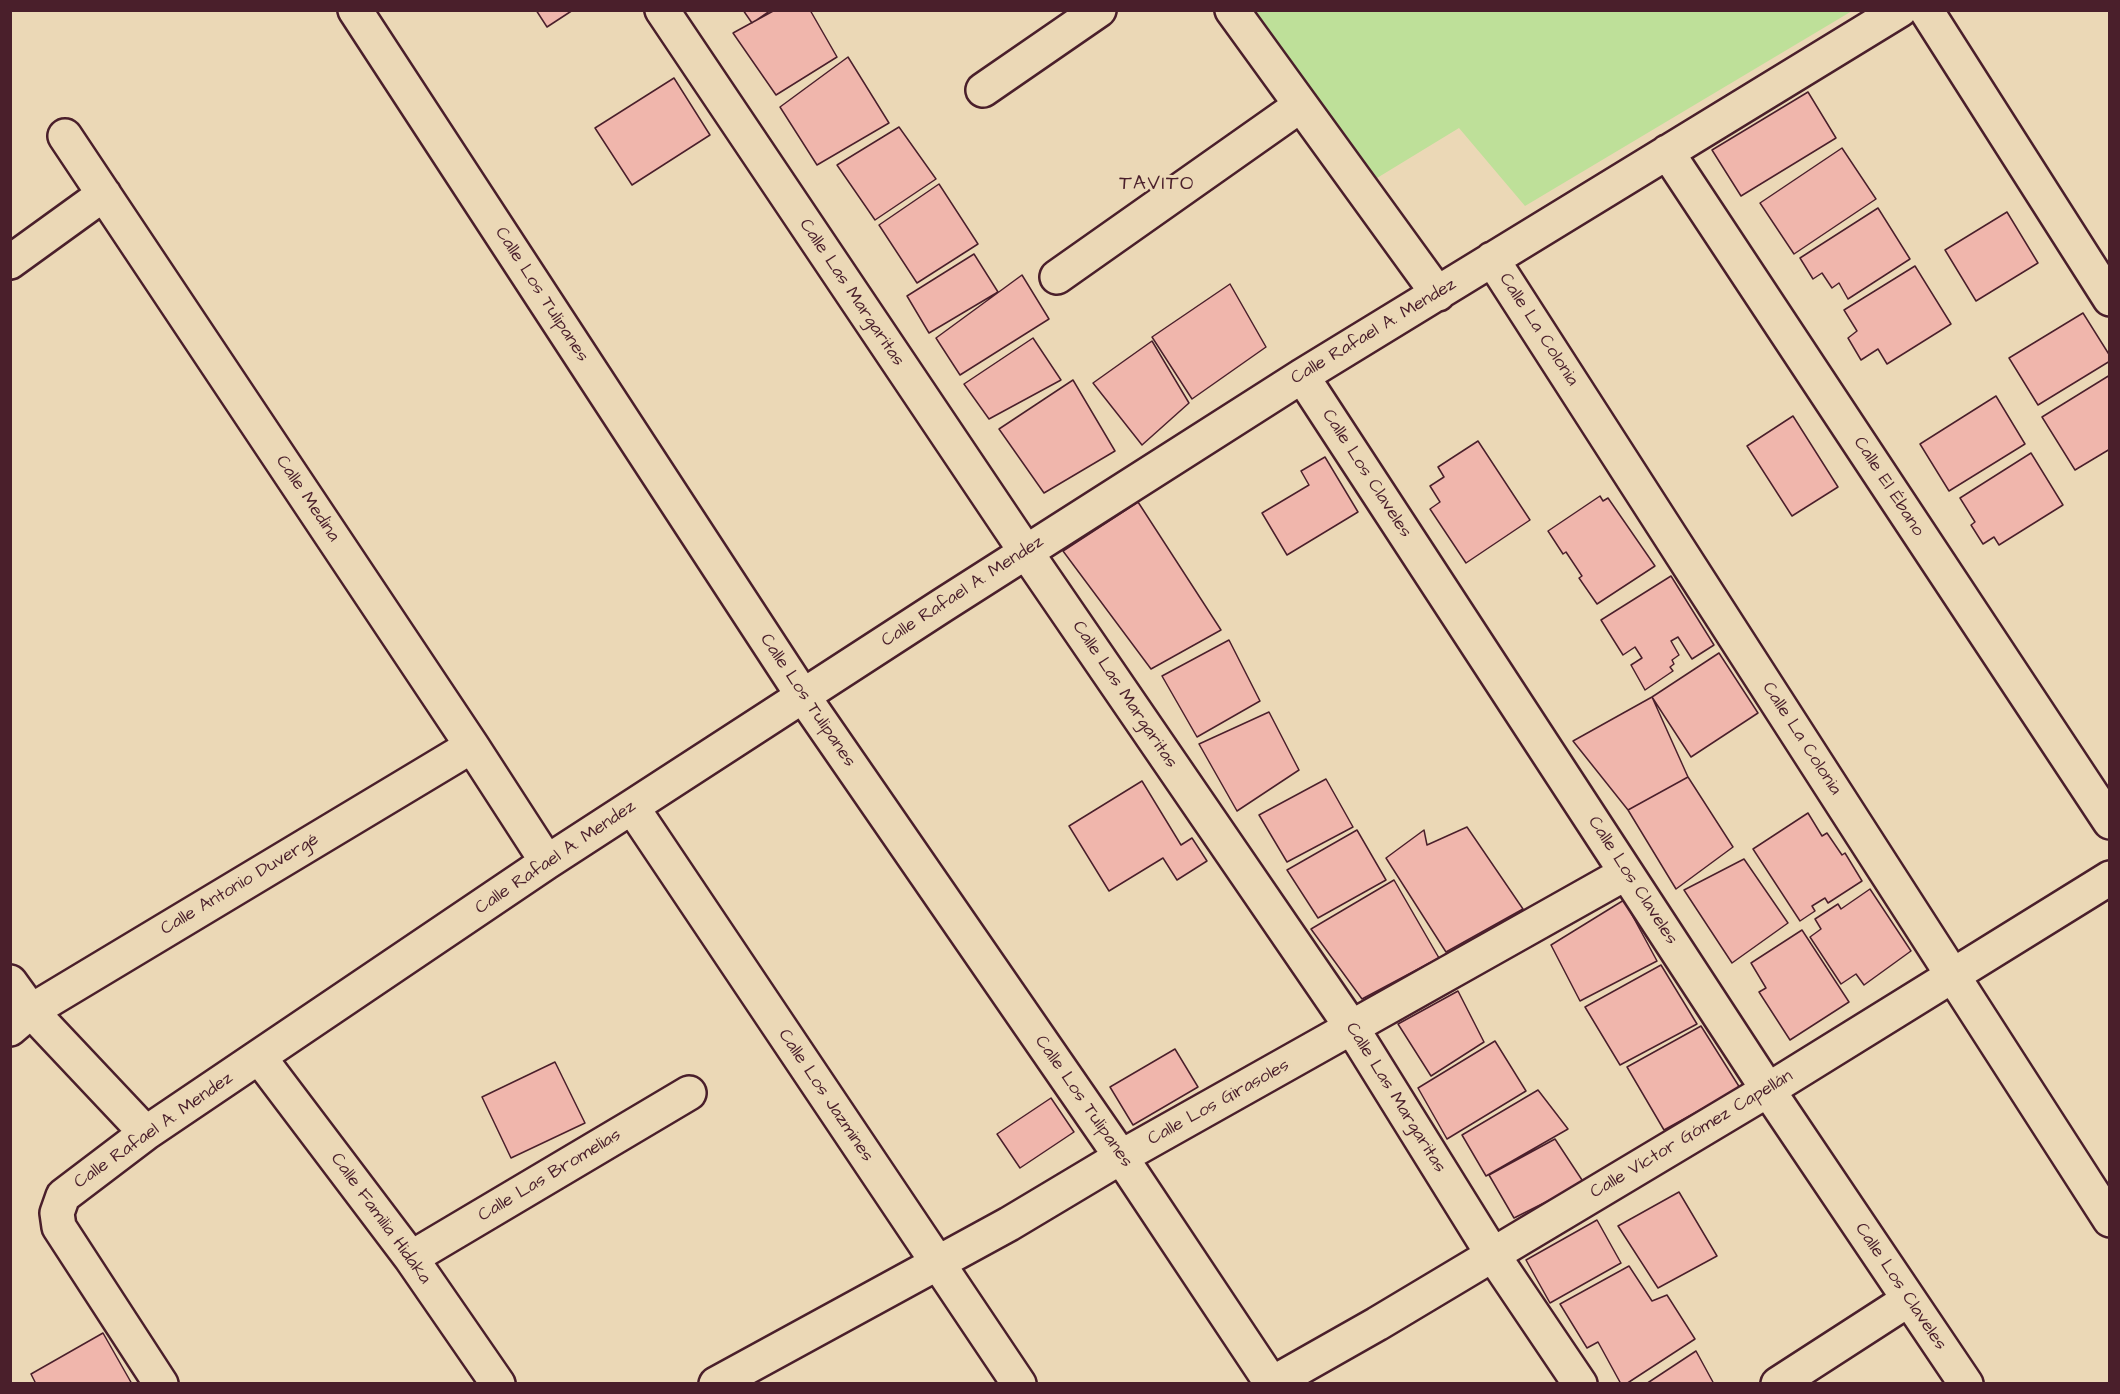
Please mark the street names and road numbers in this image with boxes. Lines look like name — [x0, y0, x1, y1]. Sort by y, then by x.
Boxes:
street label: Calle Las Margaritas — [794, 215, 908, 371]
street label: Calle Los Tulipanes — [489, 224, 593, 366]
street label: Calle La Colonia — [1494, 270, 1582, 390]
street label: Calle Rafael A. Mendez — [1287, 274, 1461, 390]
street label: Calle Los Claveles — [1316, 406, 1416, 542]
street label: Calle El Ébano — [1848, 433, 1928, 541]
street label: Calle Medina — [270, 452, 344, 546]
street label: Calle Rafael A. Mendez — [878, 532, 1048, 652]
street label: Calle Las Margaritas — [1067, 617, 1181, 773]
street label: Calle Los Tulipanes — [754, 630, 860, 772]
street label: Calle La Colonia — [1757, 679, 1845, 799]
street label: Calle Rafael A. Mendez — [472, 796, 640, 920]
street label: Calle Los Claveles — [1582, 813, 1682, 949]
street label: Calle Antonio Duvergé — [157, 829, 323, 941]
street label: Calle Las Margaritas — [1340, 1019, 1450, 1177]
street label: Calle Los Jazmines — [773, 1026, 877, 1166]
street label: Calle Los Tulipanes — [1029, 1032, 1137, 1172]
street label: Calle Los Girasoles — [1145, 1055, 1293, 1151]
street label: Calle Víctor Gómez Capellán — [1587, 1066, 1797, 1204]
street label: Calle Rafael A. Mendez — [70, 1068, 238, 1194]
street label: Calle Las Bromelias — [475, 1125, 625, 1227]
street label: Calle Familia Hidaka — [325, 1149, 435, 1289]
street label: Calle Los Claveles — [1849, 1219, 1951, 1355]

